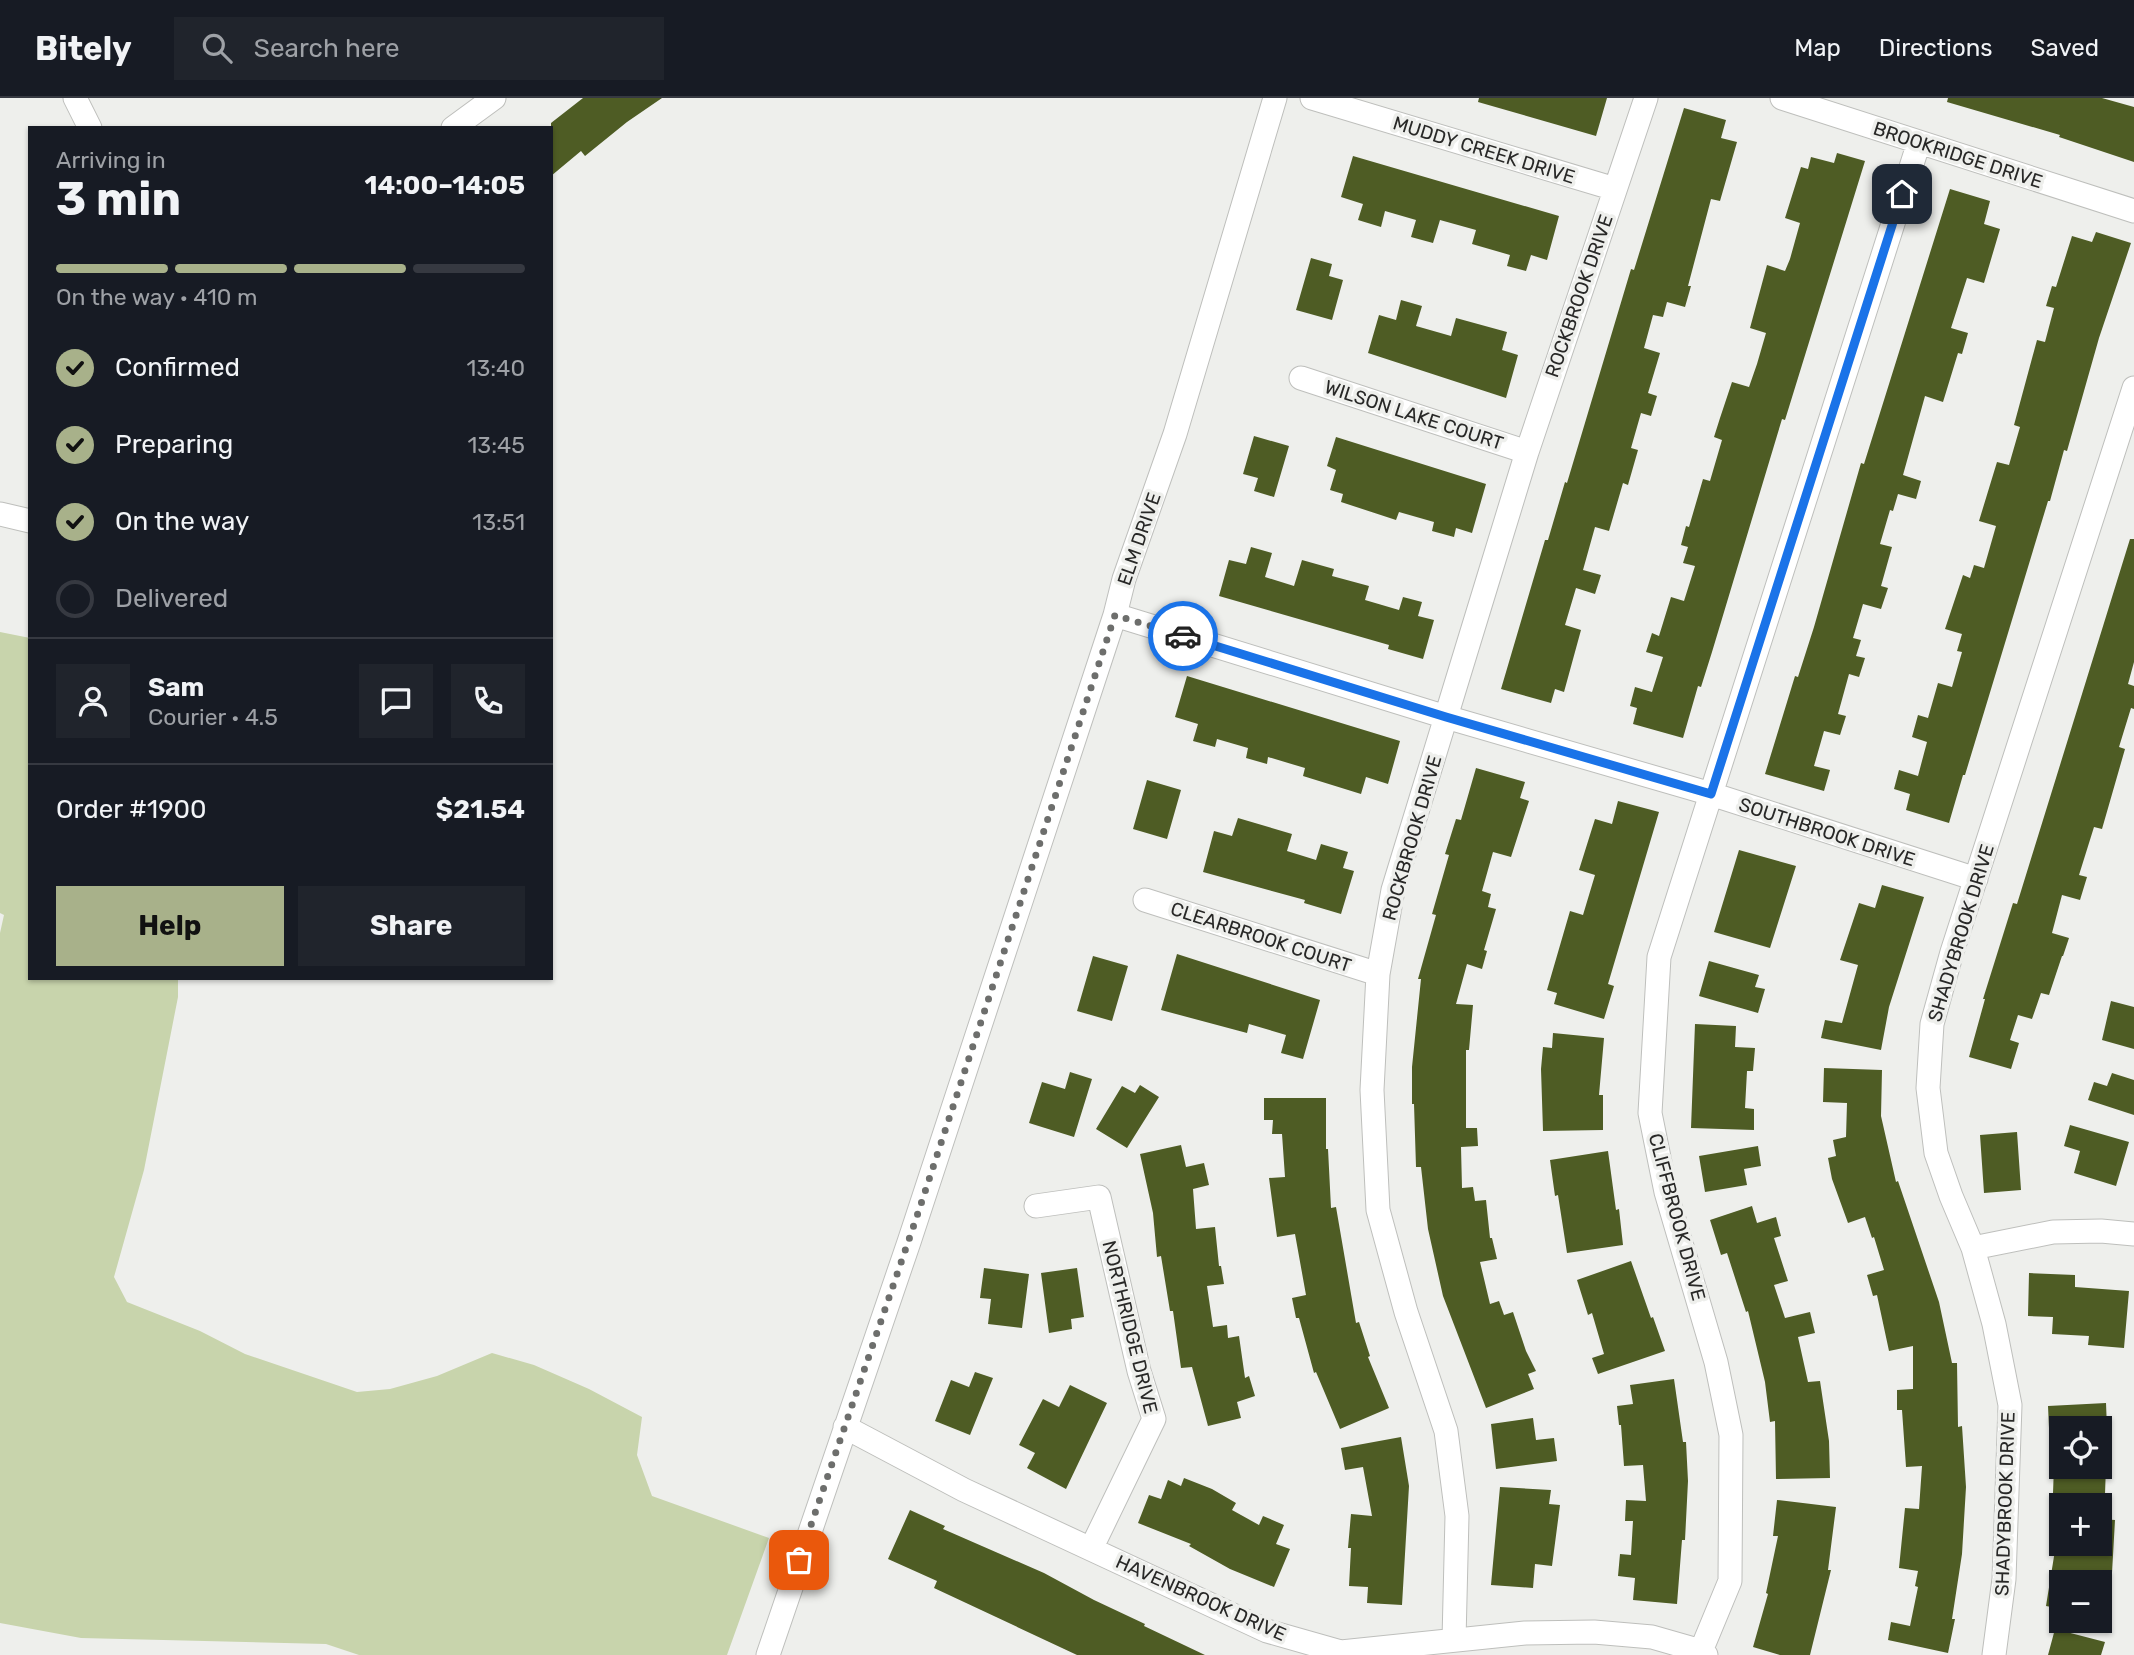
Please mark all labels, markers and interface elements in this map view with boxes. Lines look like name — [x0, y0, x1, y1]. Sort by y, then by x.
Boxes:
search box — [174, 17, 664, 80]
text: Bitely — [35, 29, 132, 68]
icon: search — [198, 29, 236, 67]
text: Search here — [254, 33, 400, 64]
text: Map — [1794, 34, 1841, 62]
text: Directions — [1879, 34, 1992, 62]
text: Saved — [2030, 34, 2099, 62]
street label: MUDDY CREEK DRIVE — [1390, 111, 1578, 189]
street label: BROOKRIDGE DRIVE — [1870, 117, 2046, 193]
text: Arriving in — [56, 146, 166, 174]
pin — [1872, 164, 1932, 224]
text: 14:00–14:05 — [365, 170, 525, 201]
text: 3 min — [56, 172, 181, 227]
icon: home — [1883, 175, 1921, 213]
street label: ROCKBROOK DRIVE — [1540, 212, 1618, 380]
text: On the way · 410 m — [56, 283, 257, 311]
icon: check — [56, 349, 94, 387]
text: Confirmed — [115, 352, 240, 383]
text: 13:40 — [467, 354, 525, 382]
street label: WILSON LAKE COURT — [1322, 375, 1506, 455]
icon: check — [56, 426, 94, 464]
text: Preparing — [115, 429, 233, 460]
text: 13:45 — [468, 431, 525, 459]
street label: ELM DRIVE — [1112, 490, 1166, 588]
icon: check — [56, 503, 94, 541]
text: On the way — [115, 506, 249, 537]
text: 13:51 — [472, 508, 525, 536]
text: Delivered — [115, 583, 228, 614]
courier — [1148, 601, 1218, 671]
icon: car — [1164, 617, 1202, 655]
button: person — [56, 664, 130, 738]
button: chat — [359, 664, 433, 738]
button: phone — [451, 664, 525, 738]
text: Sam — [148, 672, 204, 703]
text: Courier · 4.5 — [148, 703, 278, 731]
street label: ROCKBROOK DRIVE — [1377, 753, 1447, 923]
street label: SOUTHBROOK DRIVE — [1736, 793, 1918, 871]
text: Order #1900 — [56, 794, 207, 825]
text: $21.54 — [436, 794, 525, 825]
street label: SHADYBROOK DRIVE — [1923, 841, 1999, 1025]
button: Help — [56, 886, 284, 966]
button: Share — [298, 886, 525, 966]
street label: CLEARBROOK COURT — [1168, 897, 1354, 977]
street label: CLIFFBROOK DRIVE — [1644, 1131, 1710, 1303]
street label: NORTHRIDGE DRIVE — [1097, 1238, 1163, 1416]
street label: SHADYBROOK DRIVE — [1990, 1411, 2020, 1597]
map controls — [2049, 1416, 2112, 1633]
button: locate — [2049, 1416, 2112, 1479]
button: + — [2049, 1493, 2112, 1556]
pin — [769, 1530, 829, 1590]
icon: bag — [780, 1541, 818, 1579]
street label: HAVENBROOK DRIVE — [1112, 1550, 1290, 1646]
button: − — [2049, 1570, 2112, 1633]

